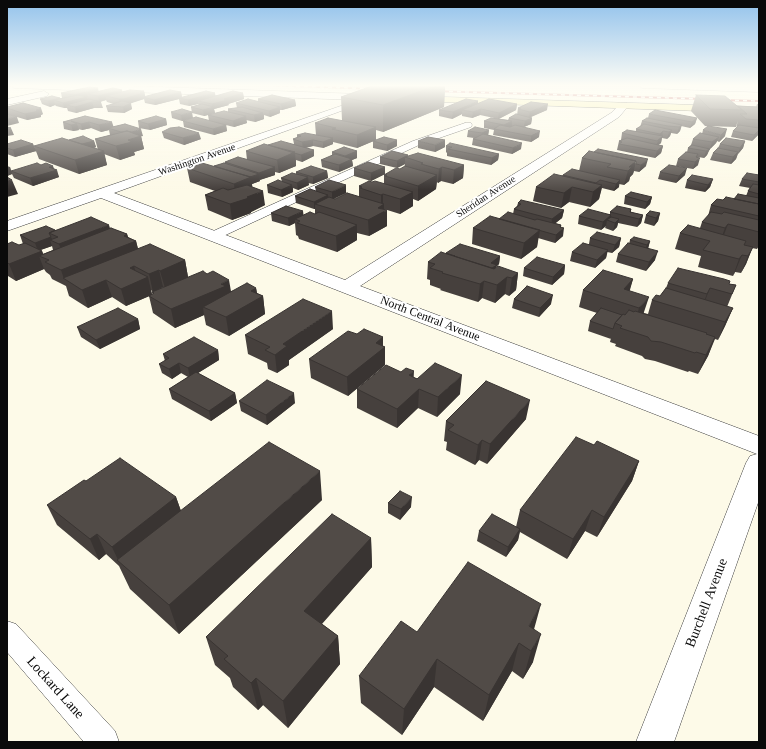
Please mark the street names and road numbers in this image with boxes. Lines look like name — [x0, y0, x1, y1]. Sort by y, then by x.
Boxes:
street label: Washington Avenue — [157, 141, 237, 179]
street label: Sheridan Avenue — [454, 173, 518, 221]
street label: North Central Avenue — [378, 293, 482, 345]
street label: Burchell Avenue — [682, 556, 732, 650]
street label: Lockard Lane — [23, 653, 87, 723]

